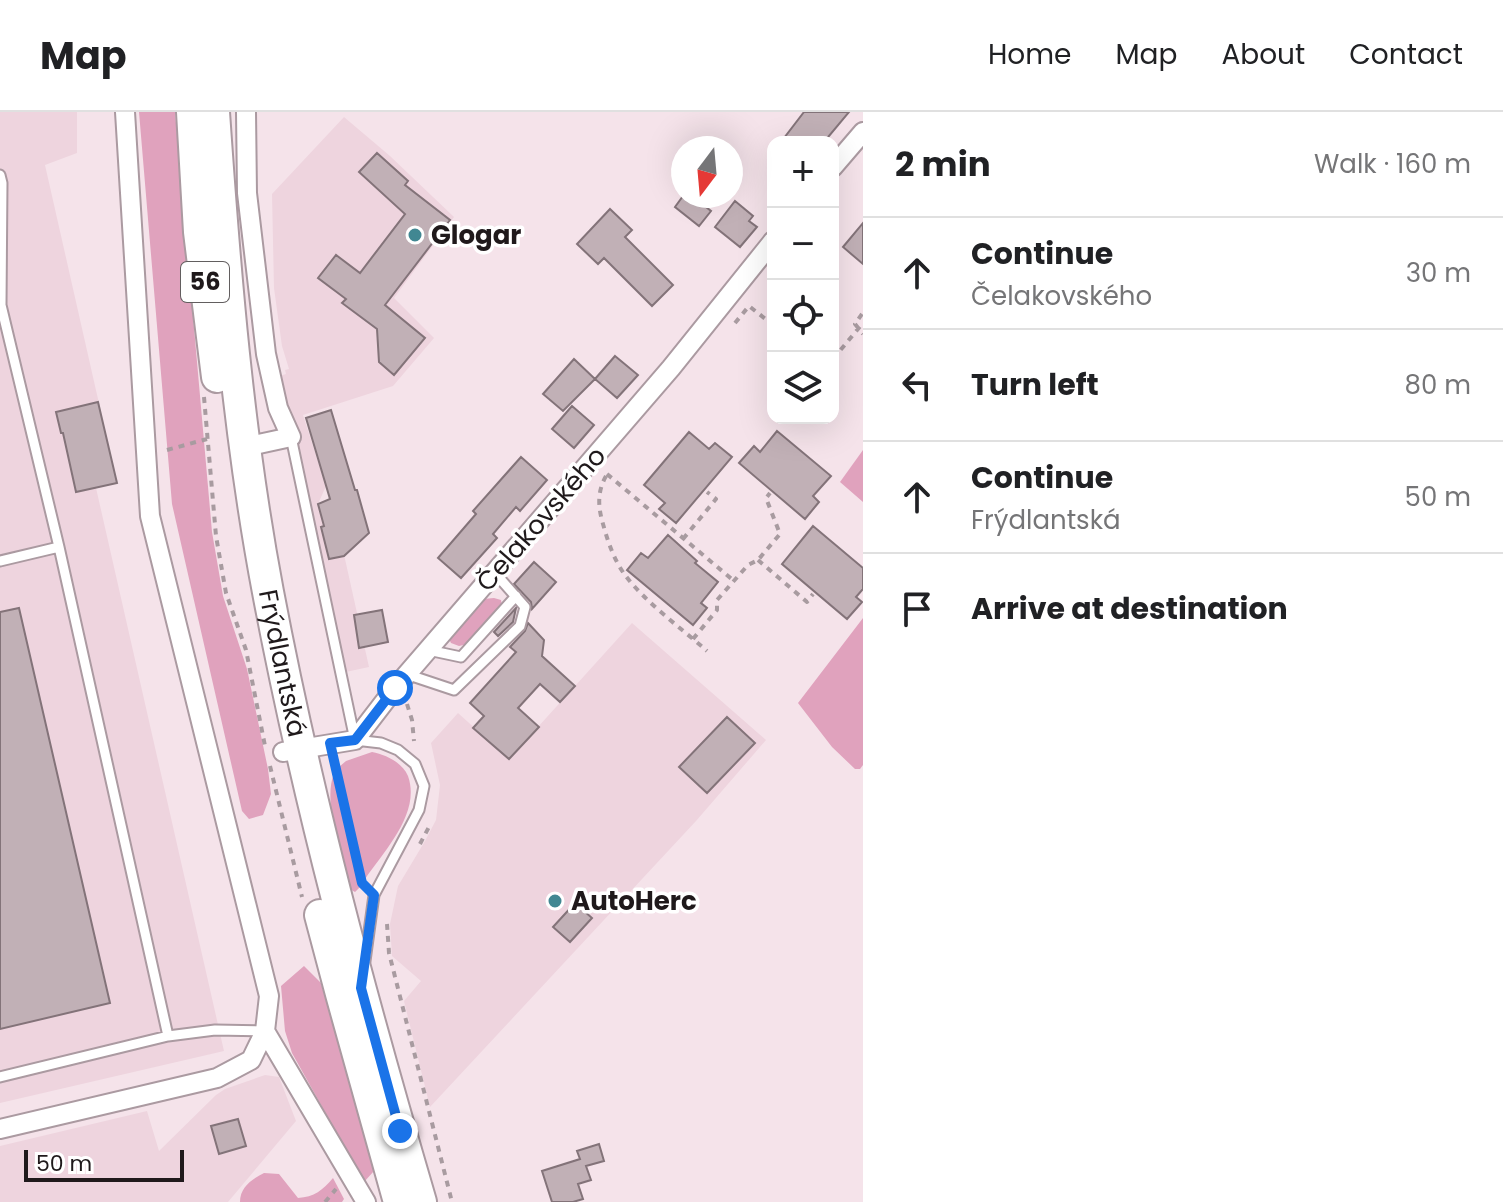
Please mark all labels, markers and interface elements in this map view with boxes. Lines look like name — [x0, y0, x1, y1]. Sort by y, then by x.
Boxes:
text: Map — [40, 29, 127, 82]
text: Home — [988, 35, 1071, 74]
text: Map — [1115, 35, 1177, 74]
text: About — [1221, 35, 1305, 74]
text: Contact — [1349, 35, 1463, 74]
north arrow — [671, 136, 743, 208]
map controls — [767, 136, 839, 424]
button: + — [767, 136, 839, 208]
text: 2 min — [895, 140, 991, 188]
text: Walk · 160 m — [1314, 146, 1471, 182]
button: − — [767, 208, 839, 280]
place label: Glogar — [431, 217, 521, 253]
marker: Glogar — [406, 226, 424, 244]
text: Continue — [971, 232, 1113, 275]
icon: ahead — [895, 251, 939, 295]
text: 30 m — [1406, 255, 1471, 291]
road number: 56 — [181, 262, 229, 302]
text: Čelakovského — [971, 278, 1152, 314]
button: locate — [767, 280, 839, 352]
button: layers — [767, 352, 839, 424]
icon: left — [895, 363, 939, 407]
text: Turn left — [971, 363, 1099, 406]
text: 80 m — [1405, 367, 1471, 403]
street label: Čelakovského — [468, 439, 614, 599]
text: Continue — [971, 456, 1113, 499]
icon: ahead — [895, 475, 939, 519]
text: 50 m — [1405, 479, 1471, 515]
text: Frýdlantská — [971, 502, 1121, 538]
street label: Frýdlantská — [250, 587, 315, 740]
icon: arrive — [895, 587, 939, 631]
text: Arrive at destination — [971, 587, 1288, 630]
route start — [377, 670, 413, 706]
place label: AutoHerc — [571, 883, 697, 919]
marker: AutoHerc — [546, 892, 564, 910]
route end — [382, 1113, 418, 1149]
scale bar — [24, 1146, 184, 1182]
text: 50 m — [36, 1148, 92, 1179]

